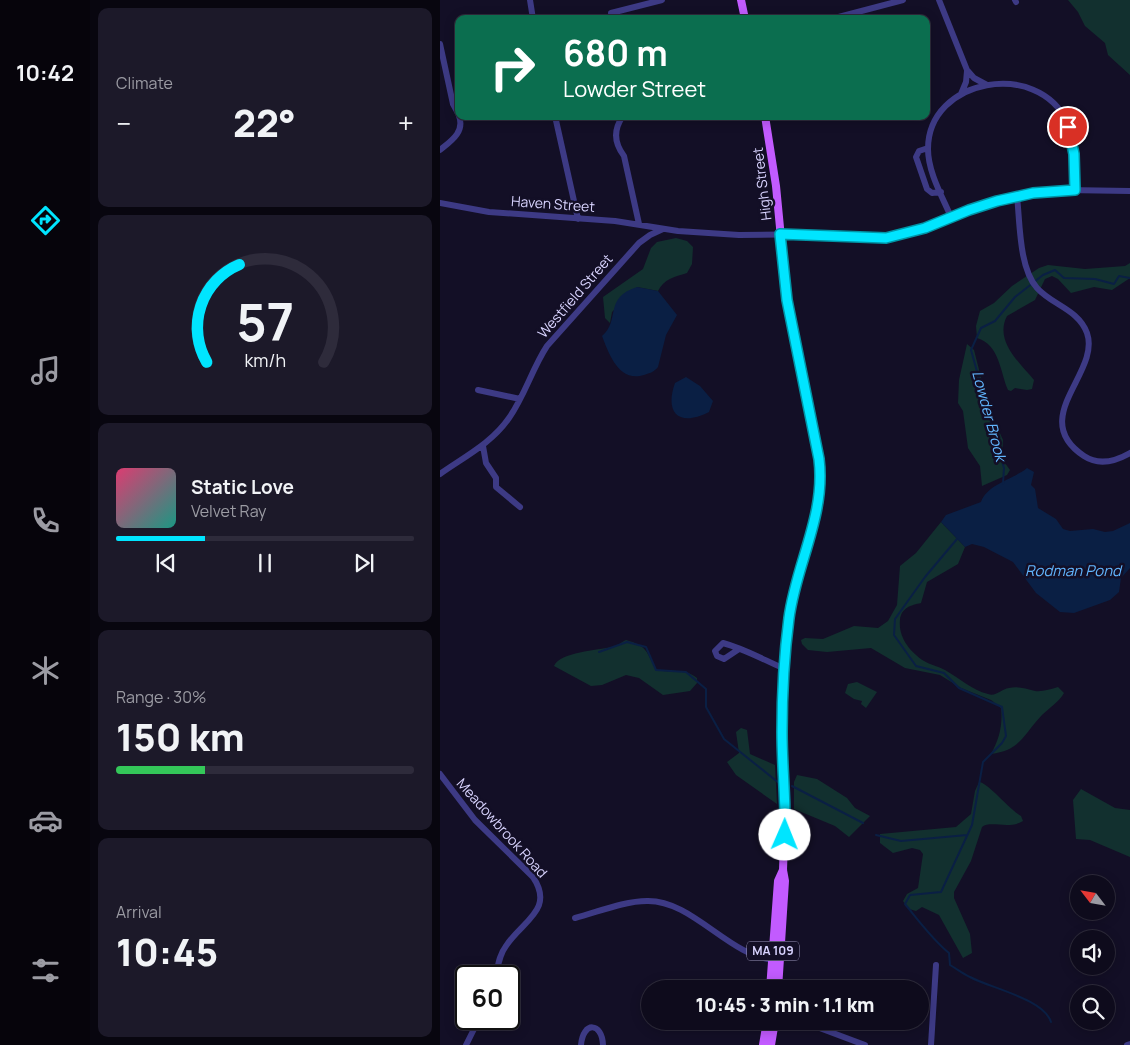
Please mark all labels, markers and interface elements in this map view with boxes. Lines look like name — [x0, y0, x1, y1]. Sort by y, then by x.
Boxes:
text: 680 m — [563, 29, 668, 77]
icon: right — [480, 35, 545, 100]
text: 10:42 — [16, 58, 74, 88]
text: Climate — [116, 72, 173, 94]
text: Lowder Street — [563, 74, 706, 104]
text: 22° — [233, 96, 296, 148]
text: − — [116, 104, 131, 142]
text: + — [398, 104, 414, 142]
pin — [1047, 106, 1089, 148]
icon: arrive — [1054, 113, 1082, 141]
street label: High Street — [748, 146, 775, 222]
street label: Haven Street — [510, 191, 596, 216]
icon: directions — [28, 203, 63, 238]
street label: Westfield Street — [533, 249, 617, 342]
text: 57 — [236, 286, 294, 357]
text: km/h — [244, 348, 286, 372]
icon: music — [28, 353, 63, 388]
water label: Lowder Brook — [967, 368, 1012, 466]
text: Static Love — [191, 474, 294, 500]
text: Velvet Ray — [191, 500, 267, 522]
icon: phone — [28, 503, 63, 538]
icon: previous — [152, 549, 180, 577]
icon: pause — [251, 549, 279, 577]
icon: next — [350, 549, 378, 577]
water label: Rodman Pond — [1025, 560, 1123, 581]
icon: climate — [28, 653, 63, 688]
text: Range · 30% — [116, 686, 206, 708]
text: 150 km — [116, 710, 245, 762]
street label: Meadowbrook Road — [453, 774, 552, 881]
icon: car — [28, 803, 63, 838]
position arrow — [758, 808, 810, 860]
north arrow — [1070, 875, 1115, 920]
map controls — [1070, 875, 1115, 1030]
text: Arrival — [116, 901, 162, 923]
text: 10:45 — [116, 925, 218, 977]
button: sound — [1070, 930, 1115, 975]
road number: MA 109 — [747, 941, 799, 960]
icon: filters — [28, 953, 63, 988]
speed limit sign: 60 — [455, 965, 520, 1030]
button: search — [1070, 985, 1115, 1030]
text: 10:45 · 3 min · 1.1 km — [695, 992, 875, 1018]

